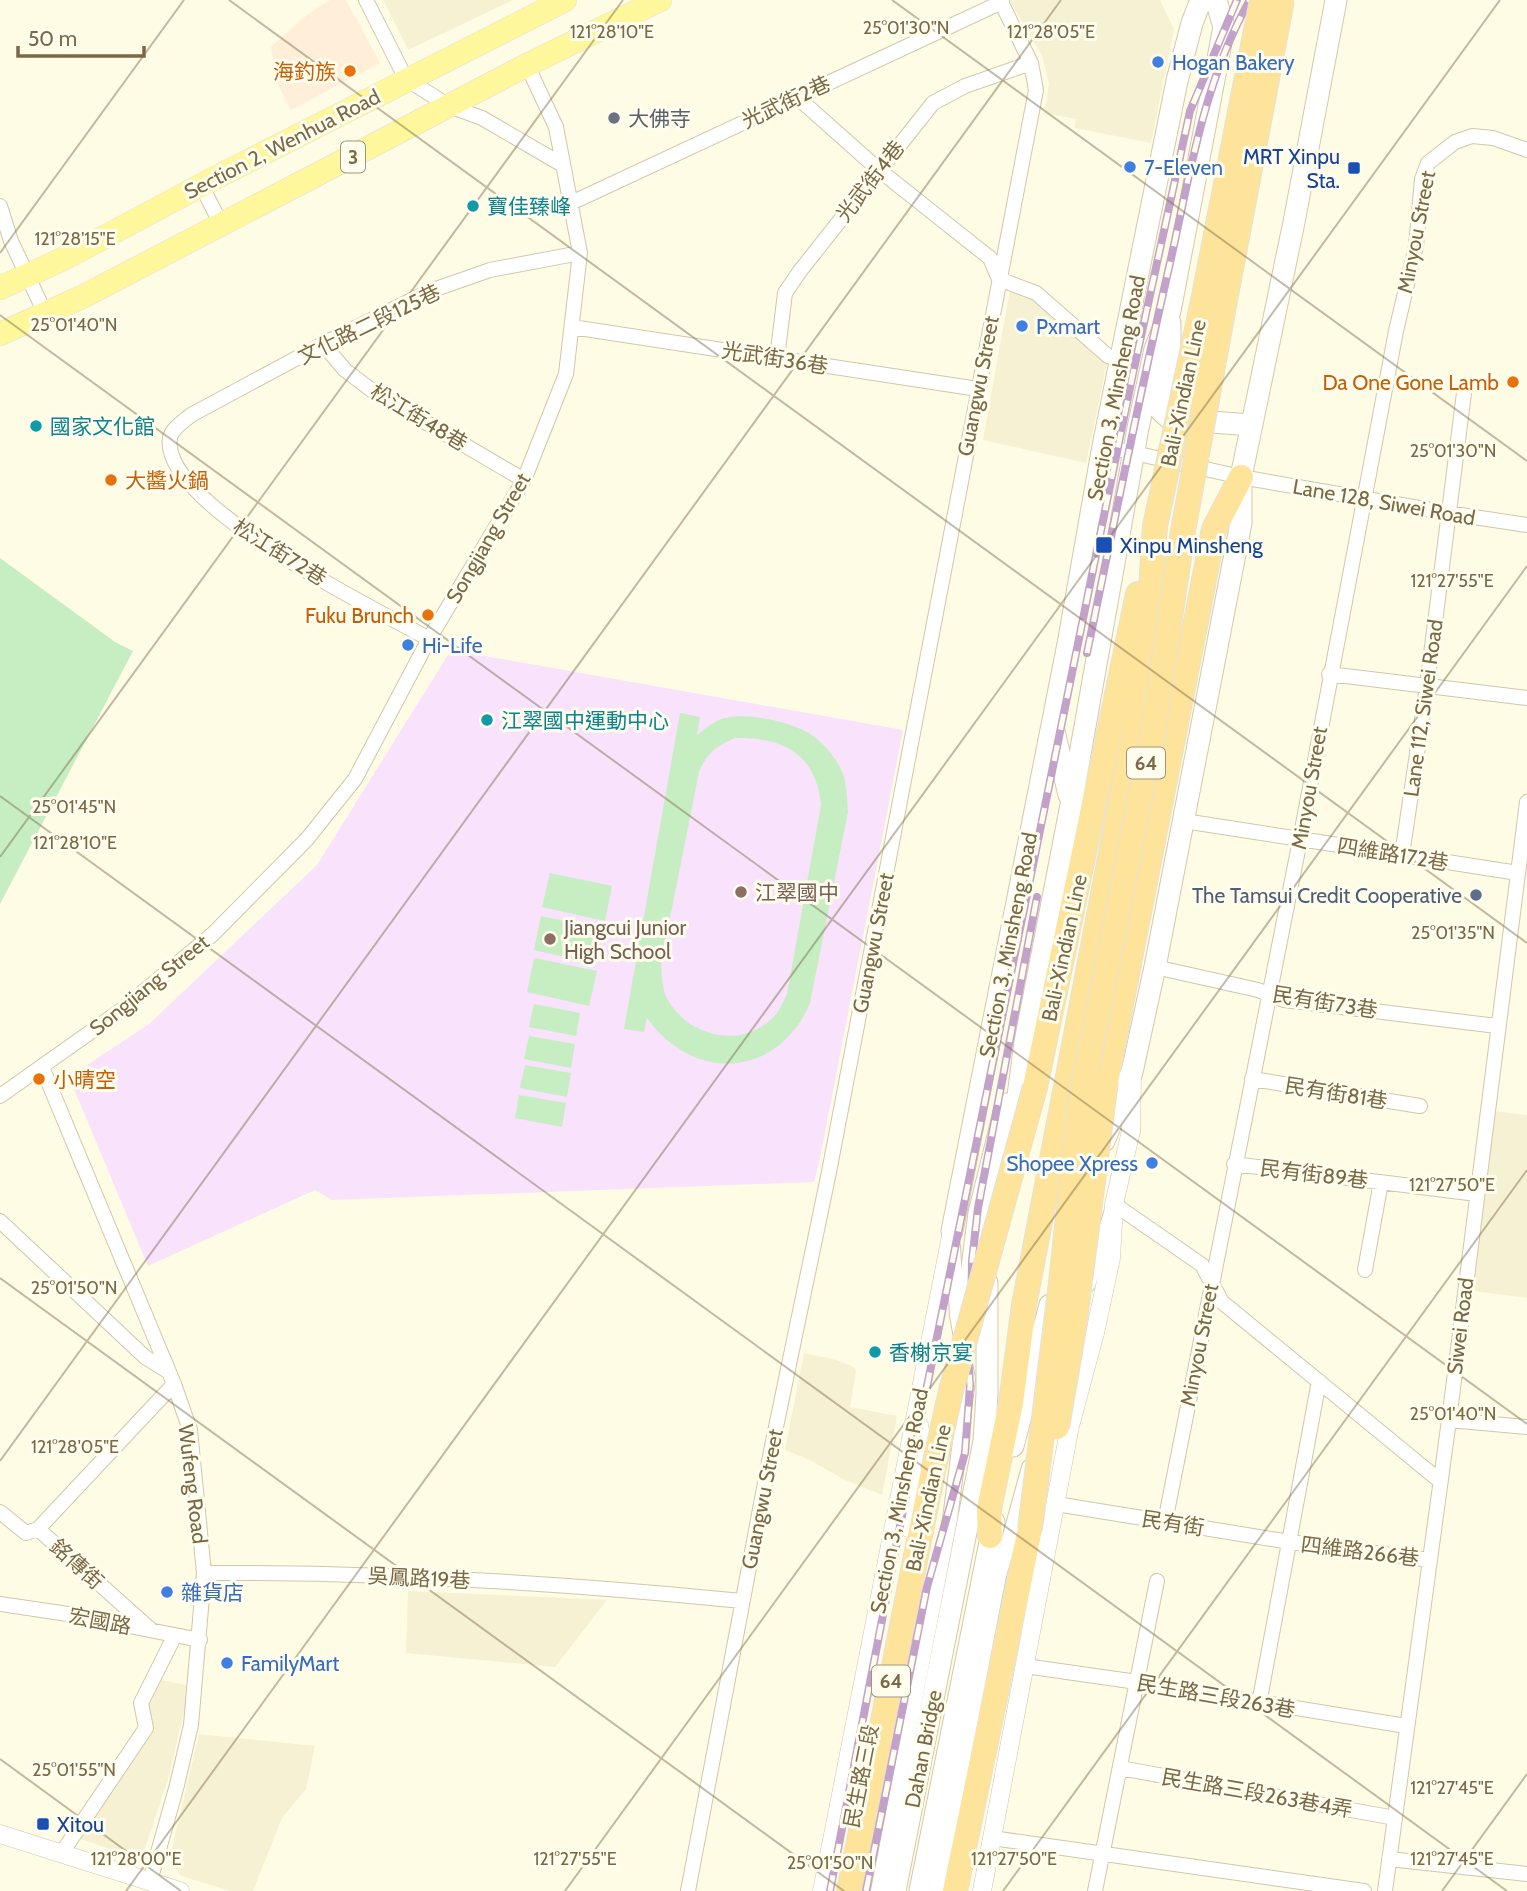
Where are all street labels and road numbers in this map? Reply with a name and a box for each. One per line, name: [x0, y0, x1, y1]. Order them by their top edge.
street label: 光武街2巷: [738, 71, 834, 133]
street label: Section 2, Wenhua Road: [180, 84, 384, 204]
street label: 光武街4巷: [831, 135, 909, 227]
road number: 3: [341, 141, 365, 172]
street label: Minyou Street: [1392, 169, 1440, 295]
street label: Section 3, Minsheng Road: [1082, 273, 1150, 503]
street label: 文化路二段125巷: [294, 279, 444, 369]
street label: Guangwu Street: [952, 314, 1004, 458]
street label: Bali-Xindian Line: [1155, 317, 1211, 469]
street label: 光武街36巷: [720, 337, 830, 379]
street label: 松江街48巷: [366, 378, 472, 456]
street label: Songjiang Street: [441, 468, 536, 608]
street label: Lane 128, Siwei Road: [1291, 474, 1477, 530]
street label: 松江街72巷: [229, 513, 331, 591]
street label: Lane 112, Siwei Road: [1398, 618, 1448, 798]
street label: Minyou Street: [1286, 725, 1332, 851]
road number: 64: [1127, 748, 1165, 778]
street label: Section 3, Minsheng Road: [974, 830, 1042, 1060]
street label: 四維路172巷: [1336, 833, 1450, 875]
street label: Guangwu Street: [847, 871, 899, 1015]
street label: Bali-Xindian Line: [1036, 872, 1092, 1024]
street label: Songjiang Street: [84, 929, 214, 1042]
street label: 民有街73巷: [1271, 981, 1379, 1023]
street label: 民有街81巷: [1283, 1073, 1389, 1113]
street label: 民有街89巷: [1259, 1155, 1369, 1193]
street label: Siwei Road: [1442, 1276, 1478, 1376]
street label: Minyou Street: [1175, 1282, 1223, 1408]
street label: Section 3, Minsheng Road: [865, 1386, 933, 1616]
street label: Bali-Xindian Line: [900, 1422, 956, 1574]
street label: Wufeng Road: [173, 1423, 213, 1545]
street label: Guangwu Street: [736, 1427, 788, 1571]
street label: 民有街: [1140, 1506, 1206, 1540]
street label: 四維路266巷: [1299, 1531, 1421, 1571]
street label: 銘傳街: [45, 1534, 109, 1594]
street label: 吳鳳路19巷: [367, 1563, 471, 1593]
street label: 宏國路: [67, 1603, 133, 1639]
road number: 64: [872, 1666, 910, 1696]
street label: 民生路三段263巷: [1135, 1670, 1297, 1722]
street label: Dahan Bridge: [899, 1688, 947, 1810]
street label: 民生路三段: [839, 1722, 883, 1830]
street label: 民生路三段263巷4弄: [1160, 1764, 1354, 1822]

